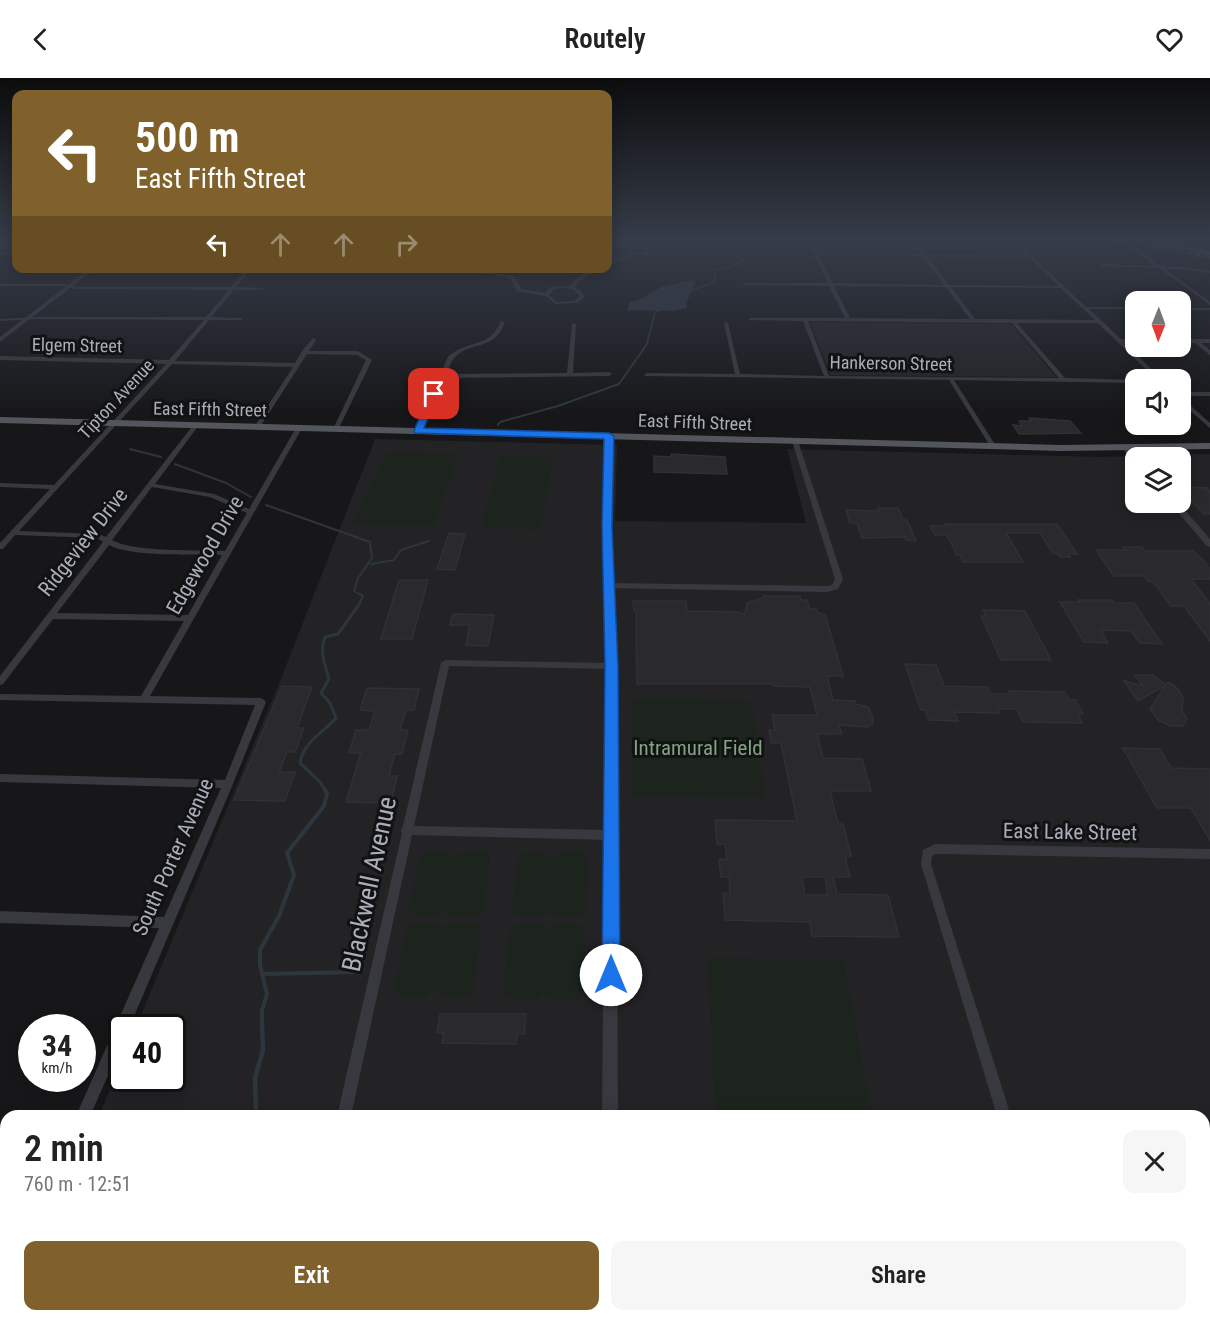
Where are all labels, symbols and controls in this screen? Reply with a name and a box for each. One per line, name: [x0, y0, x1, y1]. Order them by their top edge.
icon: back: [24, 23, 57, 56]
text: Routely: [564, 23, 646, 55]
icon: heart: [1153, 23, 1186, 56]
text: 500 m: [135, 113, 240, 162]
icon: left: [36, 114, 114, 192]
text: East Fifth Street: [135, 163, 306, 195]
icon: left: [201, 228, 234, 261]
icon: ahead: [264, 228, 297, 261]
icon: ahead: [327, 228, 360, 261]
icon: right: [390, 228, 423, 261]
north arrow: [1125, 291, 1191, 357]
map controls: [1125, 291, 1191, 513]
street label: Elgem Street: [32, 334, 122, 356]
street label: Hankerson Street: [830, 351, 952, 375]
street label: Tipton Avenue: [74, 355, 158, 443]
pin: [408, 368, 459, 419]
button: sound: [1125, 369, 1191, 435]
icon: arrive: [417, 377, 450, 410]
street label: East Fifth Street: [153, 398, 267, 420]
street label: East Fifth Street: [638, 410, 752, 434]
button: layers: [1125, 447, 1191, 513]
street label: Ridgeview Drive: [33, 483, 133, 601]
street label: Edgewood Drive: [161, 491, 249, 618]
park label: Intramural Field: [633, 736, 763, 760]
street label: South Porter Avenue: [128, 775, 218, 939]
street label: Blackwell Avenue: [336, 794, 402, 974]
street label: East Lake Street: [1003, 819, 1137, 845]
position arrow: [579, 943, 643, 1007]
speed limit sign: 40: [108, 1014, 186, 1092]
text: 34: [42, 1028, 72, 1063]
text: km/h: [42, 1059, 72, 1077]
text: 2 min: [24, 1128, 104, 1170]
button: close: [1123, 1130, 1186, 1193]
text: 760 m · 12:51: [24, 1172, 131, 1196]
button: Exit: [24, 1241, 599, 1310]
button: Share: [611, 1241, 1186, 1310]

